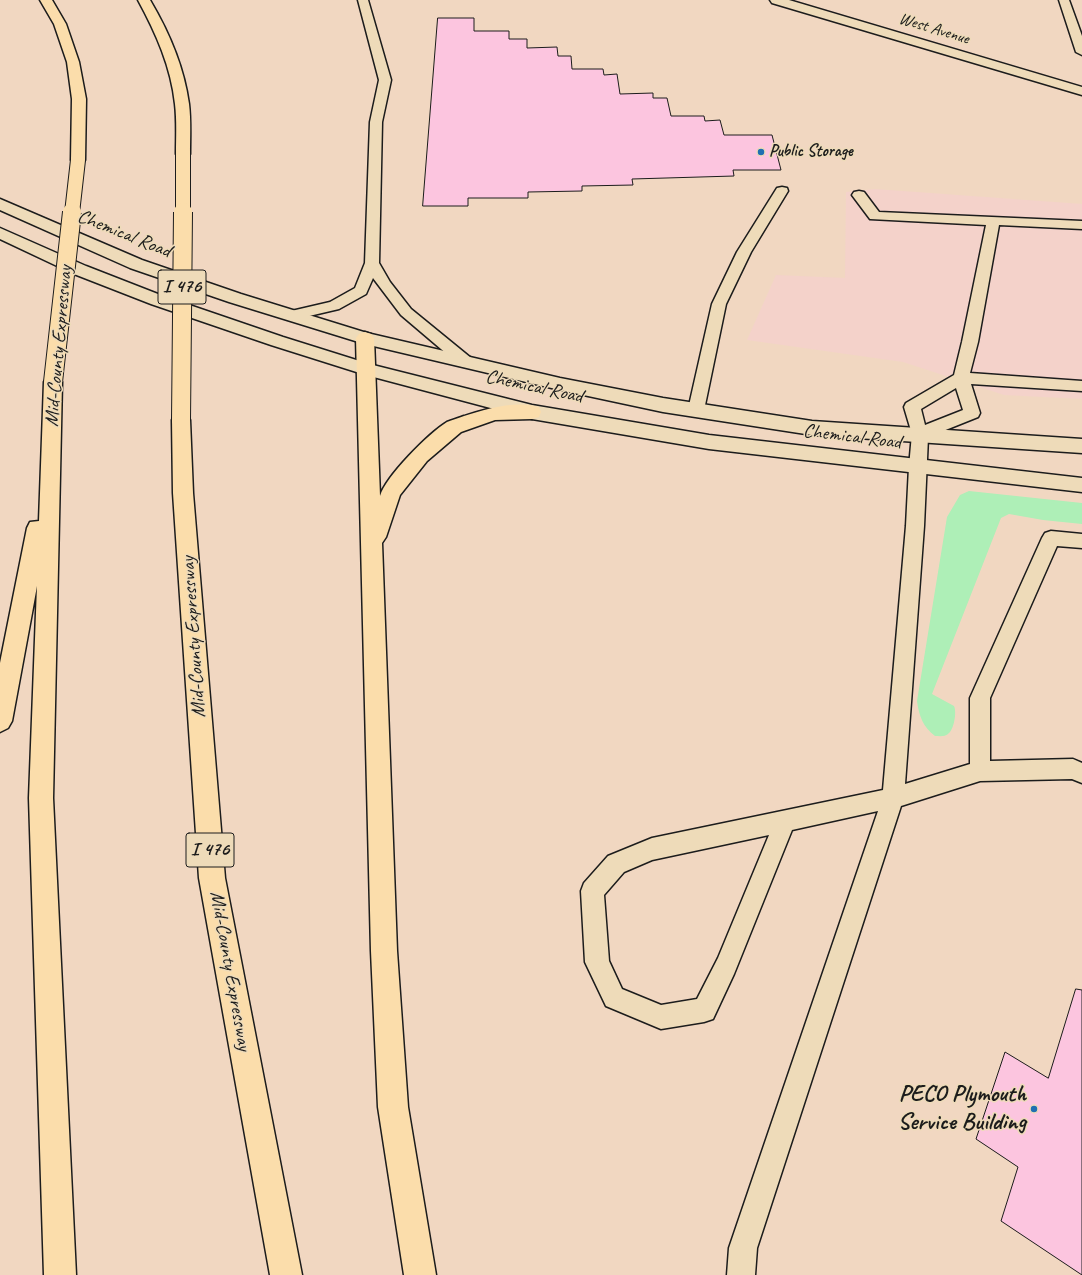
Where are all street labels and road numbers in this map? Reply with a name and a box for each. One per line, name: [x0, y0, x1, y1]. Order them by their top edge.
street label: West Avenue: [896, 9, 972, 49]
street label: Chemical Road: [74, 204, 174, 264]
street label: Mid-County Expressway: [40, 264, 78, 428]
road number: I 476: [158, 270, 206, 304]
street label: Chemical Road: [483, 365, 585, 409]
street label: Chemical Road: [802, 419, 902, 455]
street label: Mid-County Expressway: [176, 556, 212, 718]
road number: I 476: [186, 833, 234, 867]
street label: Mid-County Expressway: [204, 889, 256, 1053]

